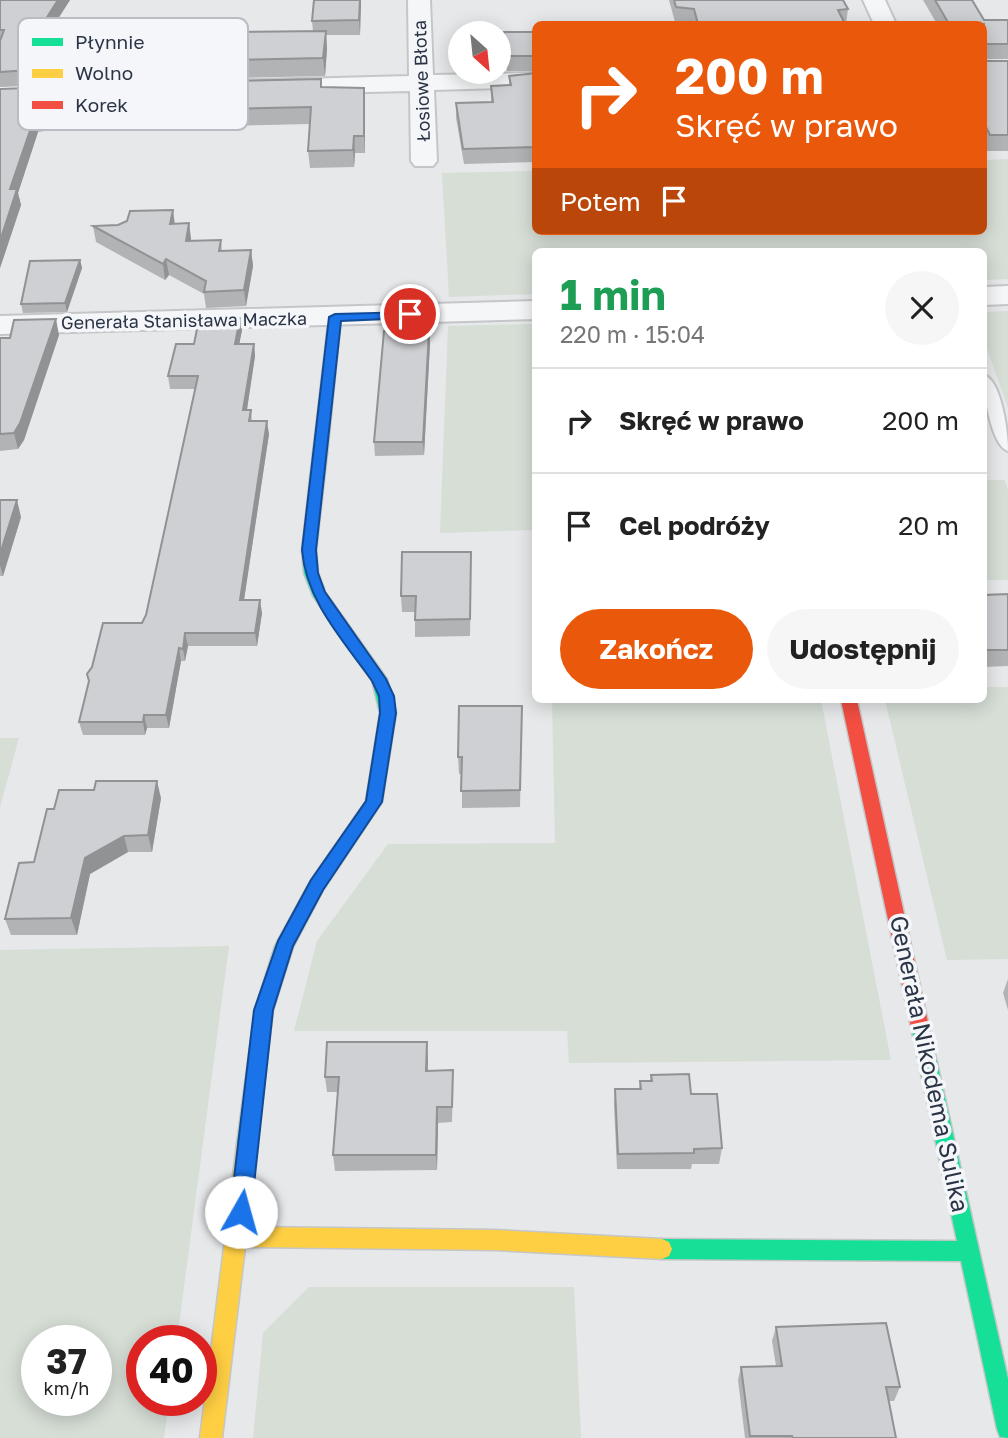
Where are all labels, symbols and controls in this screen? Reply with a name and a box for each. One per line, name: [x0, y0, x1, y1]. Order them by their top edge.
legend: [18, 18, 248, 130]
street label: Łosiowe Błota: [408, 20, 434, 142]
north arrow: [448, 21, 511, 84]
map controls: [448, 21, 511, 84]
text: Płynnie: [75, 30, 144, 53]
text: 200 m: [675, 46, 824, 105]
icon: right: [560, 49, 651, 140]
text: Wolno: [75, 61, 133, 84]
text: Korek: [75, 93, 128, 116]
text: Skręć w prawo: [675, 106, 898, 144]
icon: arrive: [655, 182, 693, 220]
text: Potem: [560, 186, 641, 217]
text: 1 min: [560, 269, 666, 319]
button: close: [885, 271, 959, 345]
pin: [380, 284, 440, 344]
icon: arrive: [391, 295, 429, 333]
street label: Generała Stanisława Maczka: [61, 307, 307, 333]
text: 220 m · 15:04: [560, 320, 705, 348]
icon: right: [560, 402, 598, 440]
text: Skręć w prawo: [619, 405, 804, 436]
text: 200 m: [882, 405, 959, 436]
icon: arrive: [560, 507, 598, 545]
text: Cel podróży: [619, 510, 770, 541]
text: 20 m: [898, 510, 959, 541]
button: Zakończ: [560, 609, 753, 689]
button: Udostępnij: [767, 609, 959, 689]
street label: Generała Nikodema Sulika: [885, 913, 976, 1215]
position arrow: [204, 1175, 278, 1249]
speed limit sign: 40: [126, 1325, 217, 1416]
text: 37: [46, 1340, 87, 1382]
text: km/h: [44, 1377, 89, 1399]

